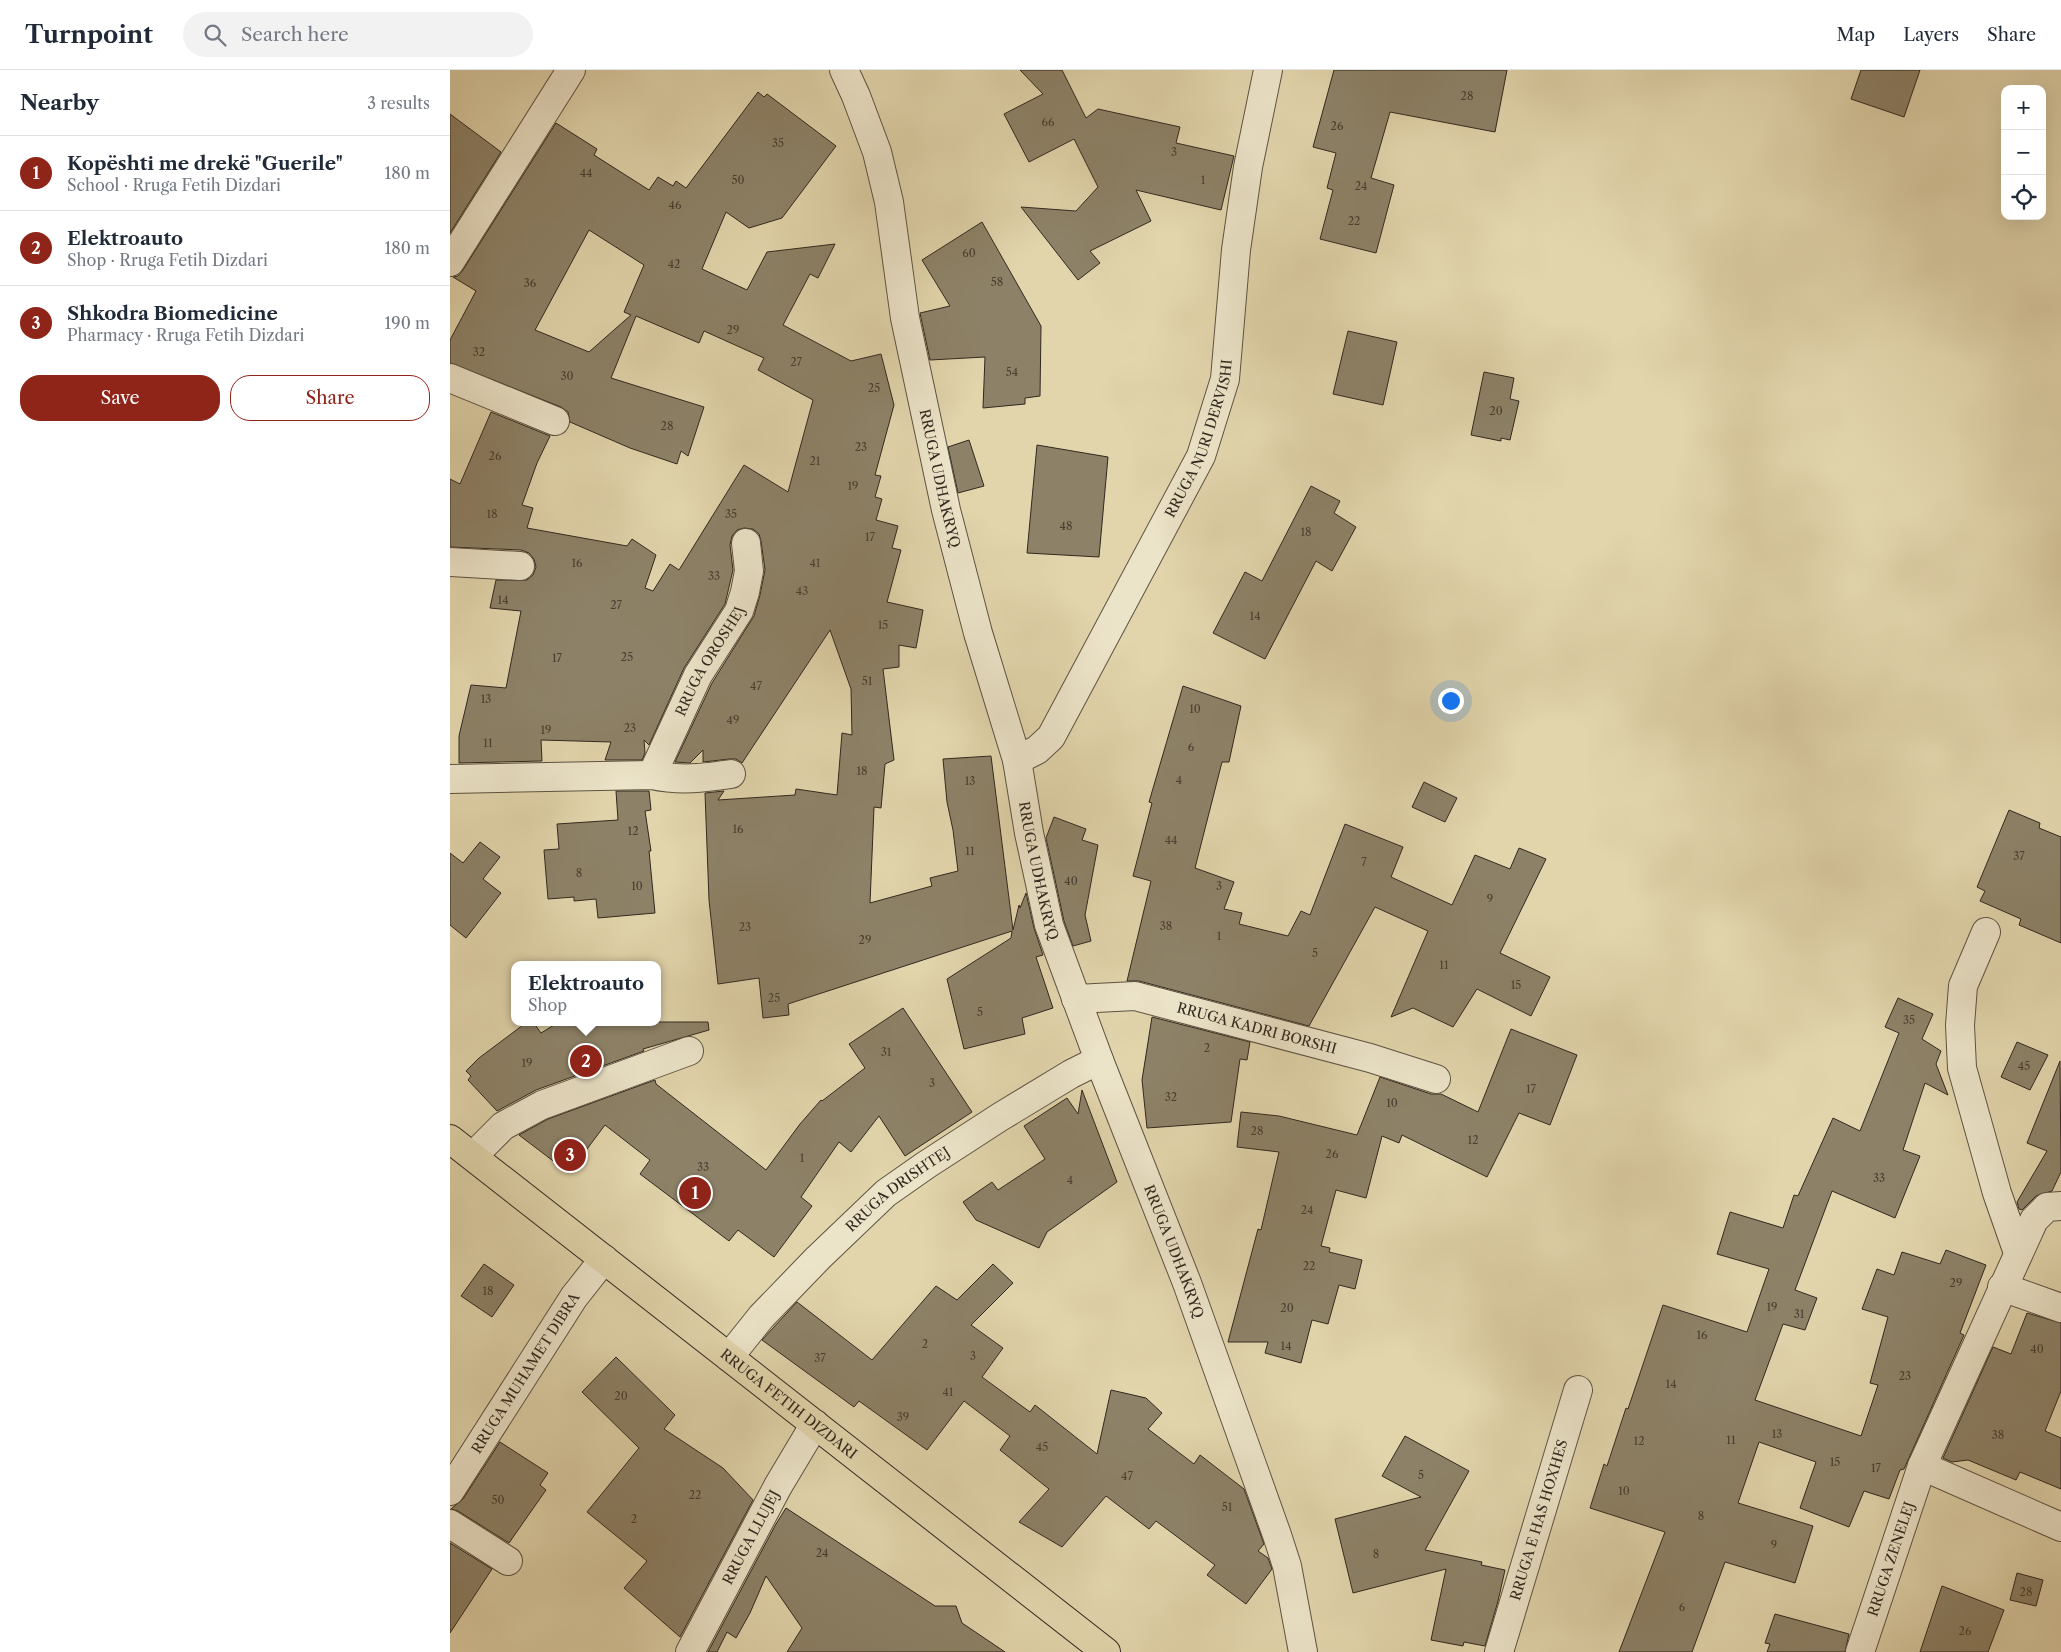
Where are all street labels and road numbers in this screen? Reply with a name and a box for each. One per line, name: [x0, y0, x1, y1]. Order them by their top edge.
street label: RRUGA NURI DERVISHI: [1161, 359, 1236, 521]
street label: RRUGA UDHAKRYQ: [916, 407, 965, 550]
street label: RRUGA OROSHEJ: [671, 605, 749, 719]
street label: RRUGA UDHAKRYQ: [1015, 800, 1063, 943]
street label: RRUGA KADRI BORSHI: [1175, 998, 1339, 1058]
street label: RRUGA DRISHTEJ: [842, 1143, 953, 1236]
street label: RRUGA UDHAKRYQ: [1140, 1182, 1208, 1321]
street label: RRUGA MUHAMET DIBRA: [467, 1289, 584, 1457]
street label: RRUGA FETIH DIZDARI: [717, 1345, 861, 1463]
street label: RRUGA E HAS HOXHES: [1506, 1437, 1572, 1603]
street label: RRUGA LLUJEJ: [718, 1487, 783, 1588]
street label: RRUGA ZENELEJ: [1863, 1499, 1918, 1619]

